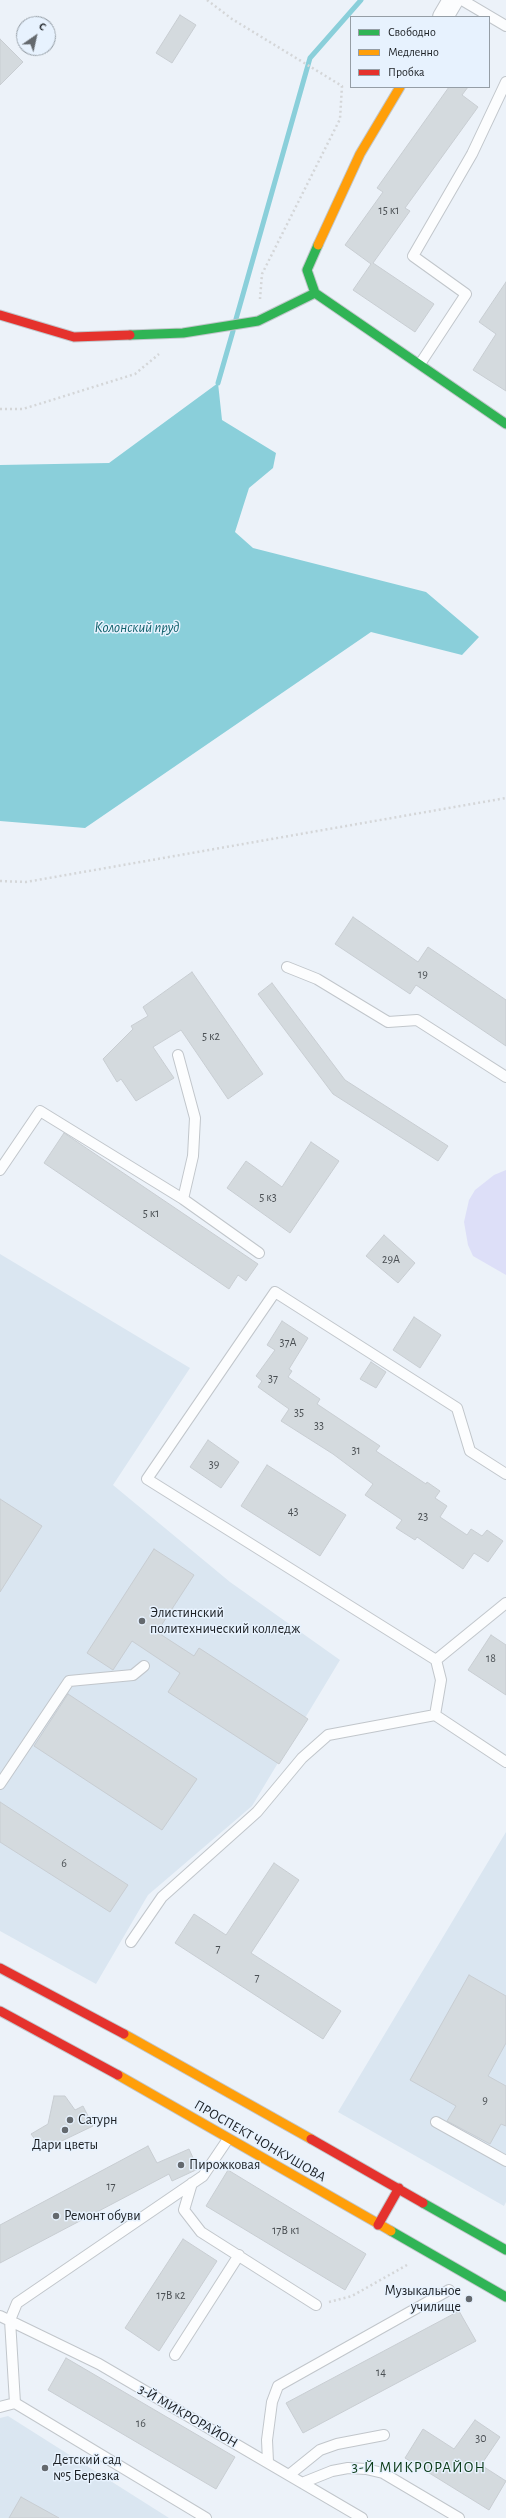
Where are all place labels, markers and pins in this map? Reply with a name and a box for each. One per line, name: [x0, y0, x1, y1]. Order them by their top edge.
place label: Элистинский политехнический колледж: [150, 1605, 300, 1638]
marker: Элистинский политехнический колледж: [137, 1616, 147, 1626]
place label: Сатурн: [78, 2112, 118, 2128]
marker: Сатурн: [65, 2115, 75, 2125]
marker: Дари цветы: [60, 2125, 70, 2135]
place label: Дари цветы: [32, 2137, 98, 2153]
place label: Пирожковая: [189, 2157, 260, 2173]
marker: Пирожковая: [176, 2160, 186, 2170]
place label: Ремонт обуви: [64, 2208, 141, 2224]
marker: Ремонт обуви: [51, 2211, 61, 2221]
place label: Музыкальное училище: [384, 2283, 461, 2316]
marker: Музыкальное училище: [464, 2294, 474, 2304]
place label: Детский сад №5 Березка: [53, 2452, 121, 2484]
marker: Детский сад №5 Березка: [40, 2463, 50, 2473]

